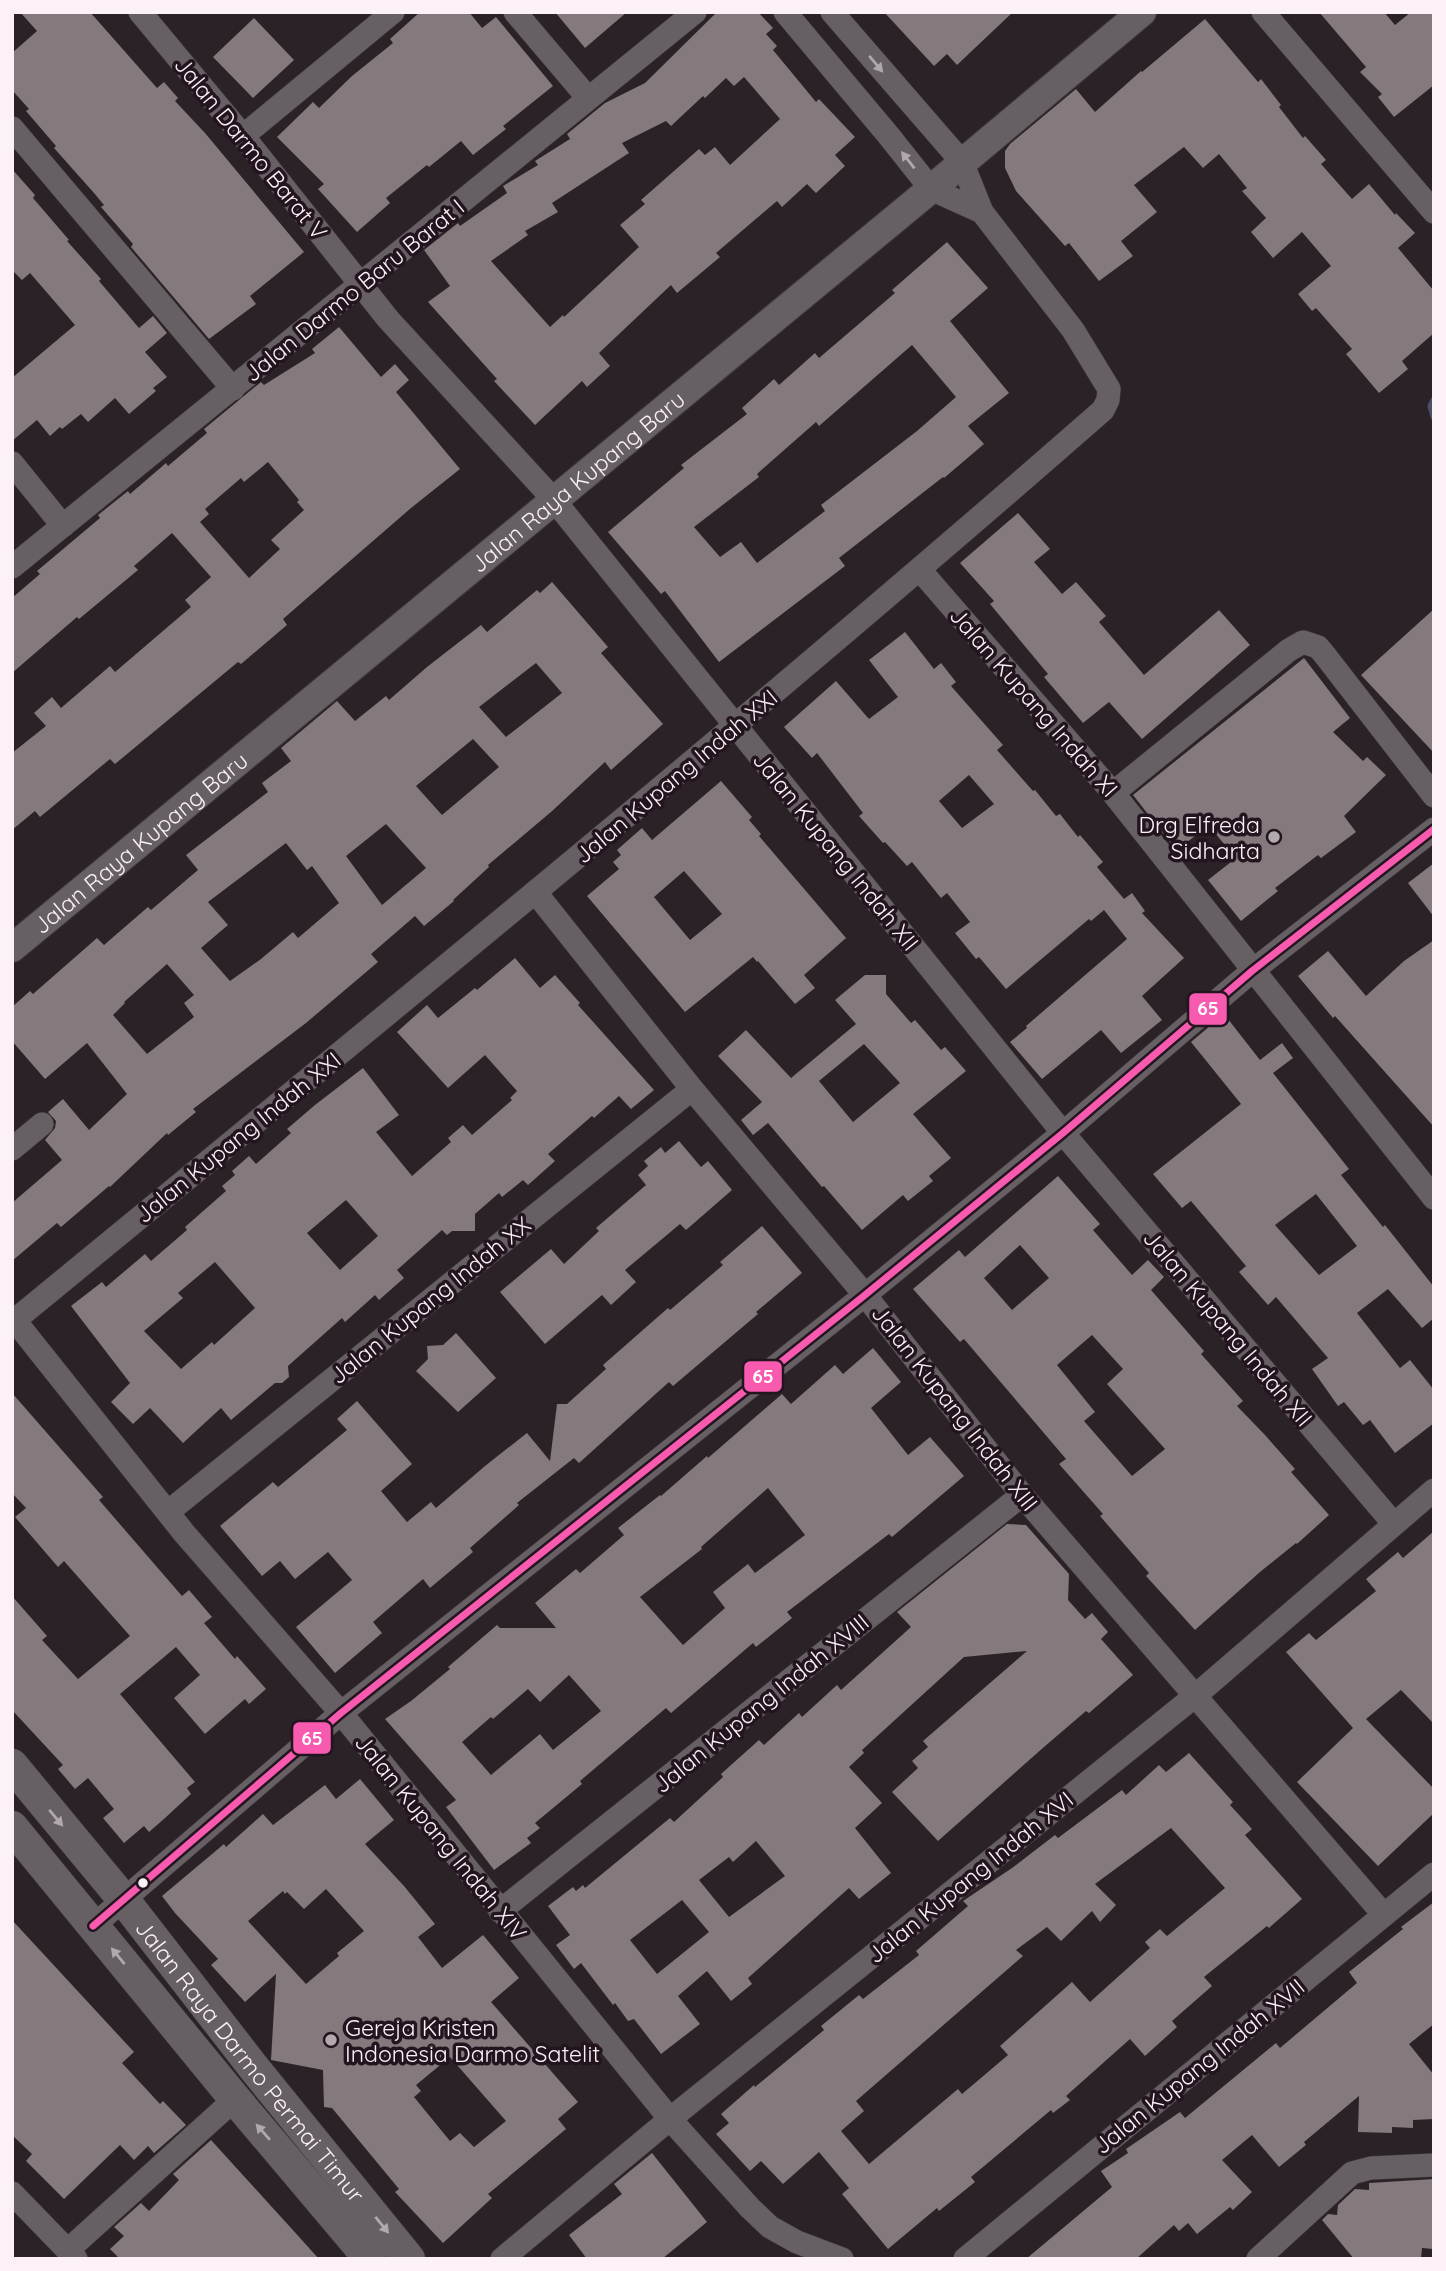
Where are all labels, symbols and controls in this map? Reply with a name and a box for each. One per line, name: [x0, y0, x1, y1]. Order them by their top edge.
street label: Jalan Darmo Barat V: [168, 51, 334, 245]
one-way arrow: [868, 56, 883, 73]
one-way arrow: [902, 151, 916, 169]
street label: Jalan Darmo Baru Barat I: [238, 192, 470, 388]
street label: Jalan Raya Kupang Baru: [464, 384, 690, 578]
street label: Jalan Kupang Indah XI: [944, 601, 1124, 803]
street label: Jalan Kupang Indah XXI: [569, 683, 783, 869]
street label: Jalan Raya Kupang Baru: [27, 745, 253, 939]
street label: Jalan Kupang Indah XII: [747, 746, 925, 956]
place label: Drg Elfreda Sidharta: [1138, 810, 1260, 865]
marker: Drg Elfreda Sidharta: [1266, 829, 1282, 845]
line badge: 65: [1188, 992, 1228, 1026]
text: 65: [1197, 996, 1219, 1020]
street label: Jalan Kupang Indah XXI: [129, 1045, 347, 1229]
street label: Jalan Kupang Indah XX: [324, 1210, 536, 1390]
street label: Jalan Kupang Indah XII: [1137, 1224, 1319, 1432]
street label: Jalan Kupang Indah XIII: [866, 1299, 1044, 1517]
line badge: 65: [743, 1360, 783, 1393]
text: 65: [752, 1364, 774, 1388]
street label: Jalan Kupang Indah XVIII: [647, 1607, 875, 1799]
line badge: 65: [292, 1721, 332, 1755]
text: 65: [301, 1726, 323, 1750]
street label: Jalan Kupang Indah XIV: [349, 1728, 533, 1946]
street label: Jalan Kupang Indah XVI: [861, 1785, 1079, 1969]
one-way arrow: [48, 1809, 63, 1826]
unlabelled marker: [136, 1876, 150, 1890]
street label: Jalan Raya Darmo Permai Timur: [130, 1914, 371, 2208]
one-way arrow: [111, 1948, 126, 1965]
street label: Jalan Kupang Indah XVII: [1088, 1972, 1310, 2160]
place label: Gereja Kristen Indonesia Darmo Satelit: [345, 2013, 600, 2068]
marker: Gereja Kristen Indonesia Darmo Satelit: [323, 2032, 339, 2048]
one-way arrow: [256, 2123, 271, 2140]
one-way arrow: [374, 2216, 388, 2234]

